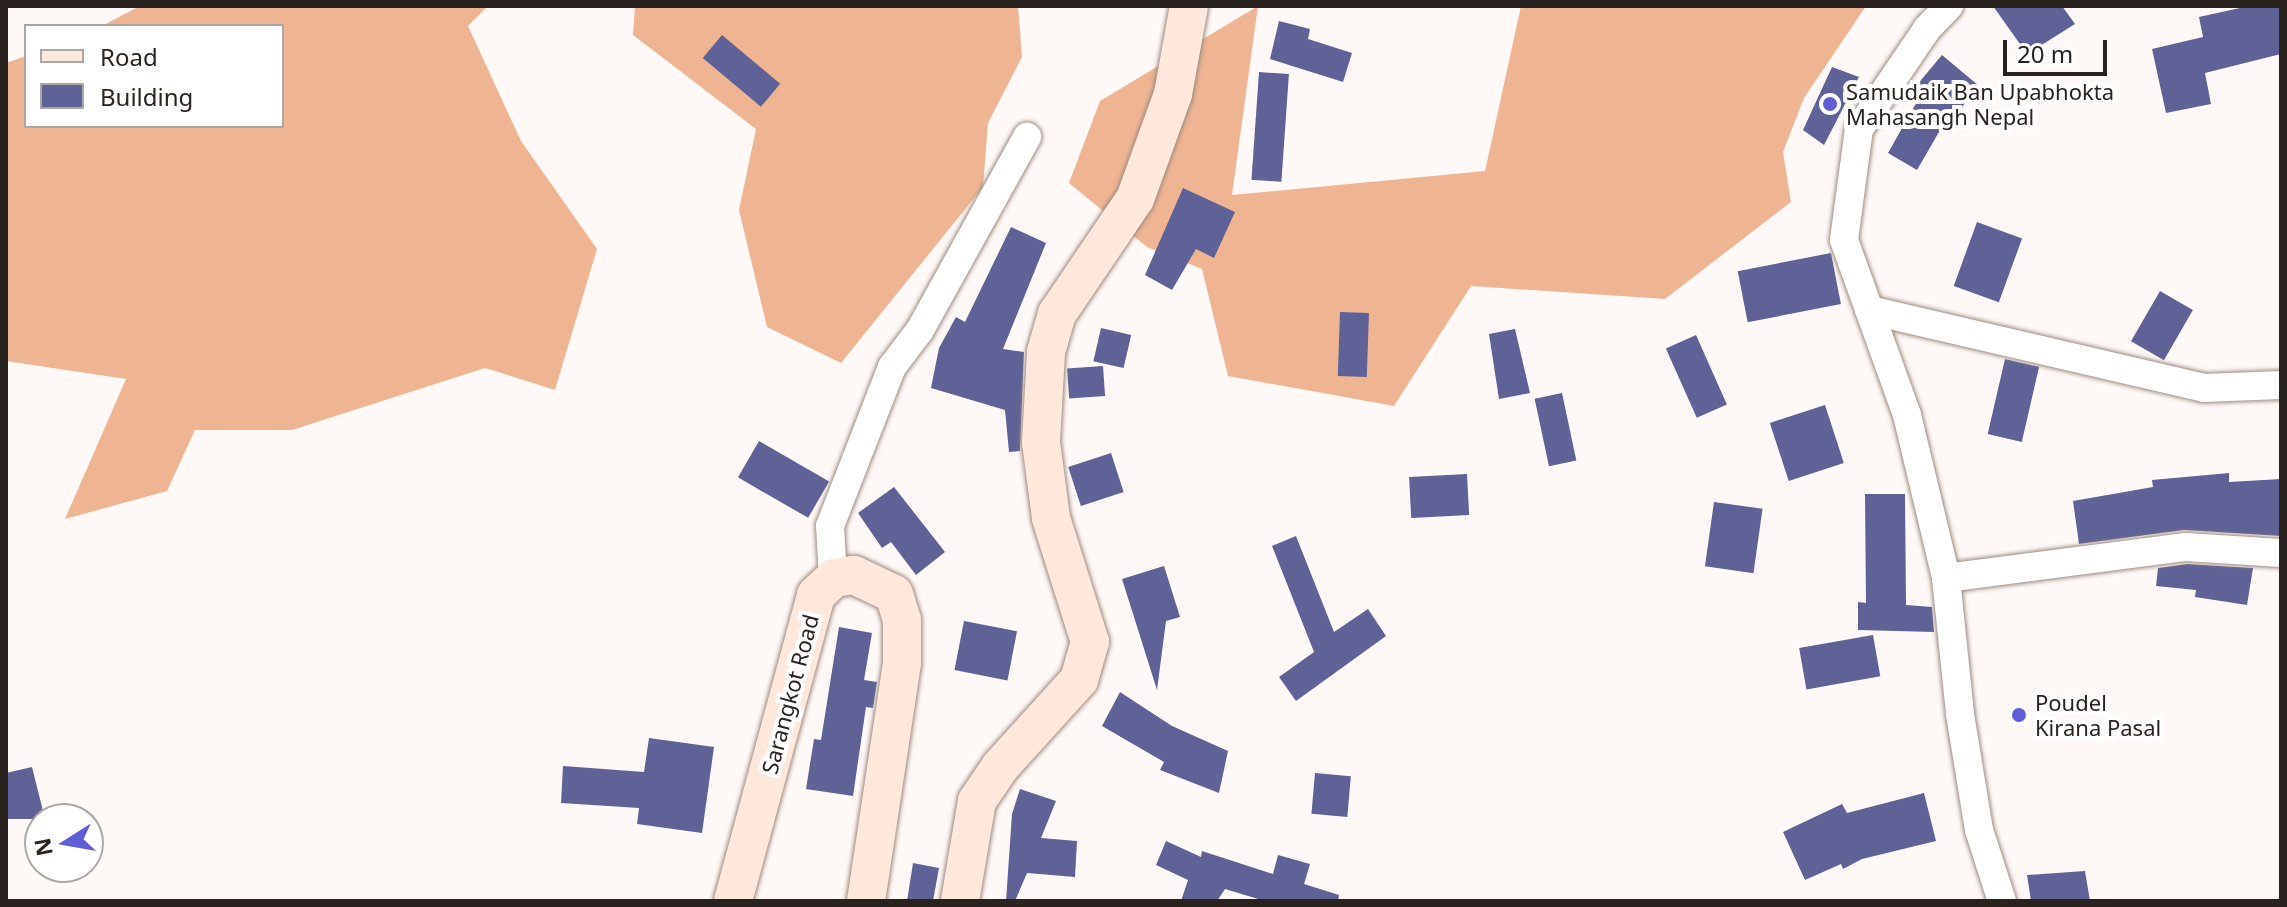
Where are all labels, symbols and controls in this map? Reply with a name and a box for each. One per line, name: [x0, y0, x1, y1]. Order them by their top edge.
legend: [24, 24, 284, 128]
scale bar: [2007, 24, 2111, 74]
text: 20 m: [2017, 37, 2073, 70]
text: Road: [100, 40, 158, 73]
place label: Samudaik Ban Upabhokta Mahasangh Nepal: [1846, 78, 2114, 130]
text: Building: [100, 80, 193, 113]
marker: Samudaik Ban Upabhokta Mahasangh Nepal: [1821, 95, 1839, 113]
street label: Sarangkot Road: [756, 611, 824, 777]
place label: Poudel Kirana Pasal: [2035, 689, 2161, 740]
marker: Poudel Kirana Pasal: [2010, 706, 2028, 724]
north arrow: [24, 803, 104, 883]
text: N: [26, 836, 59, 859]

